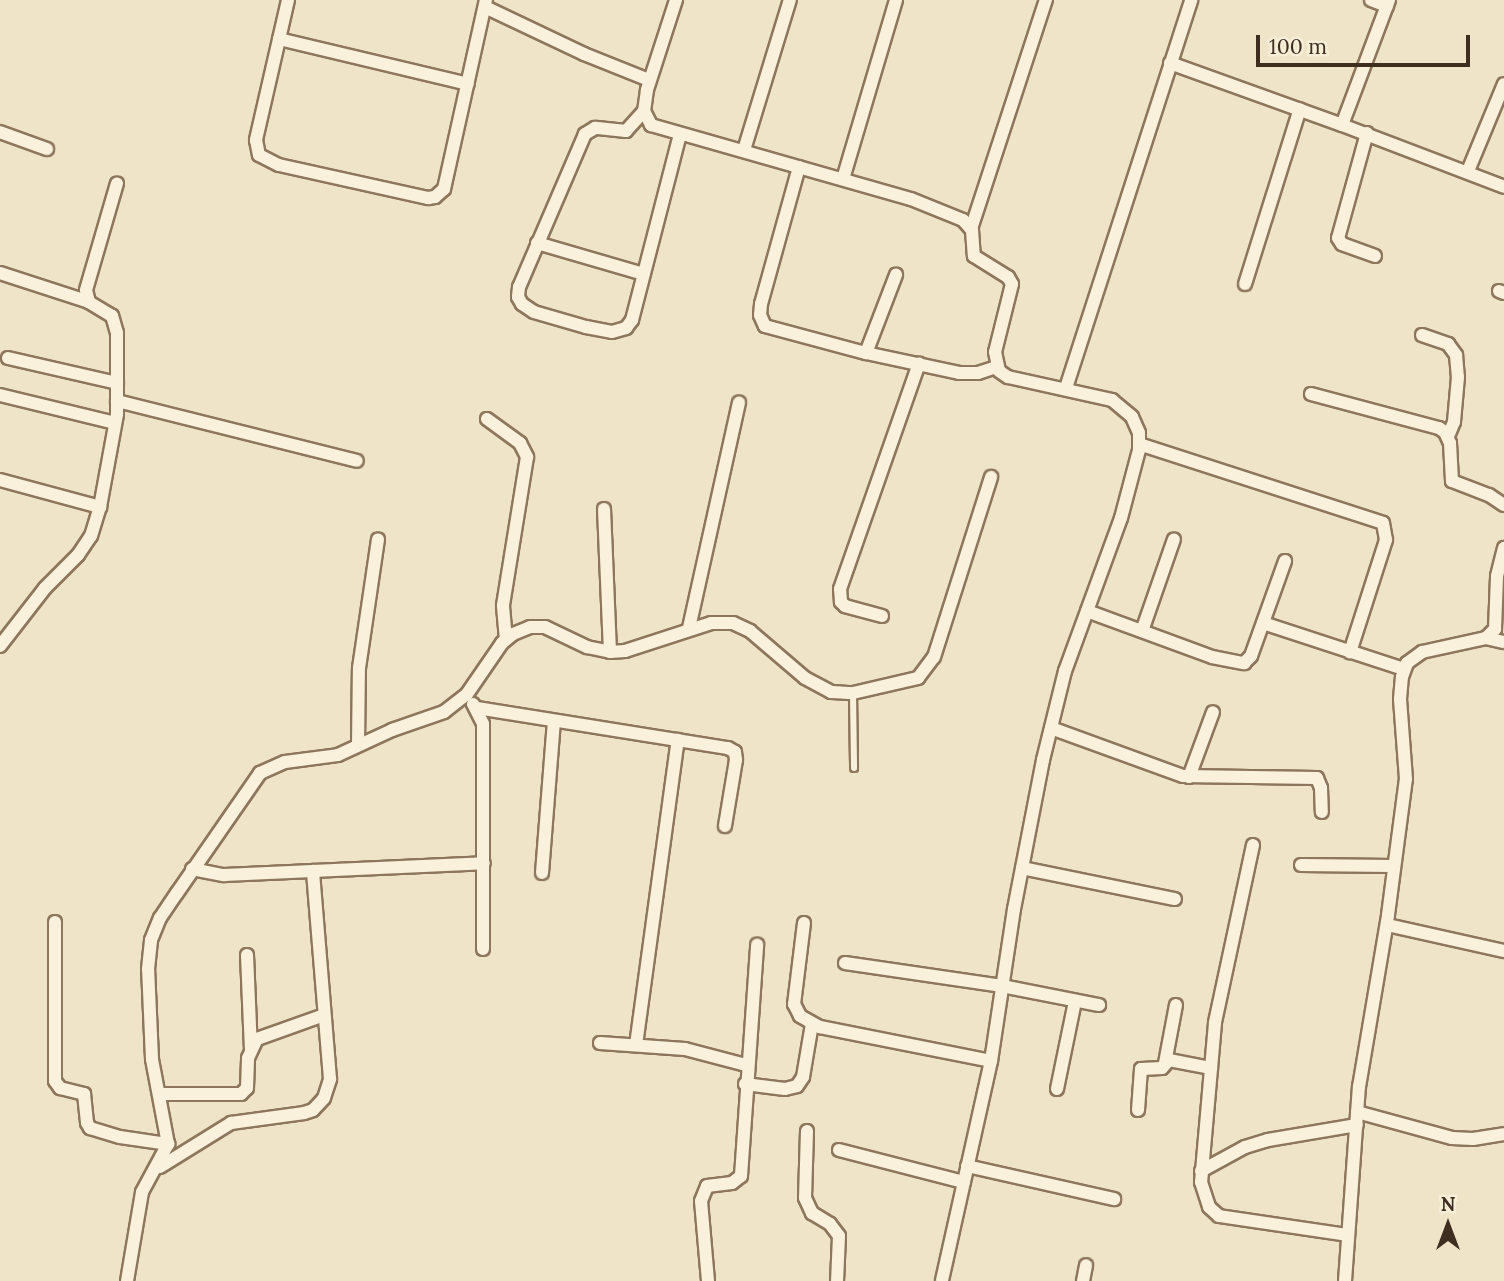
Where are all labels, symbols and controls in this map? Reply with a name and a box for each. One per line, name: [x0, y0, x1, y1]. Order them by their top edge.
scale bar: [1259, 21, 1472, 65]
text: 100 m: [1269, 33, 1327, 60]
north arrow: [1413, 1190, 1483, 1260]
text: N: [1441, 1192, 1455, 1216]

